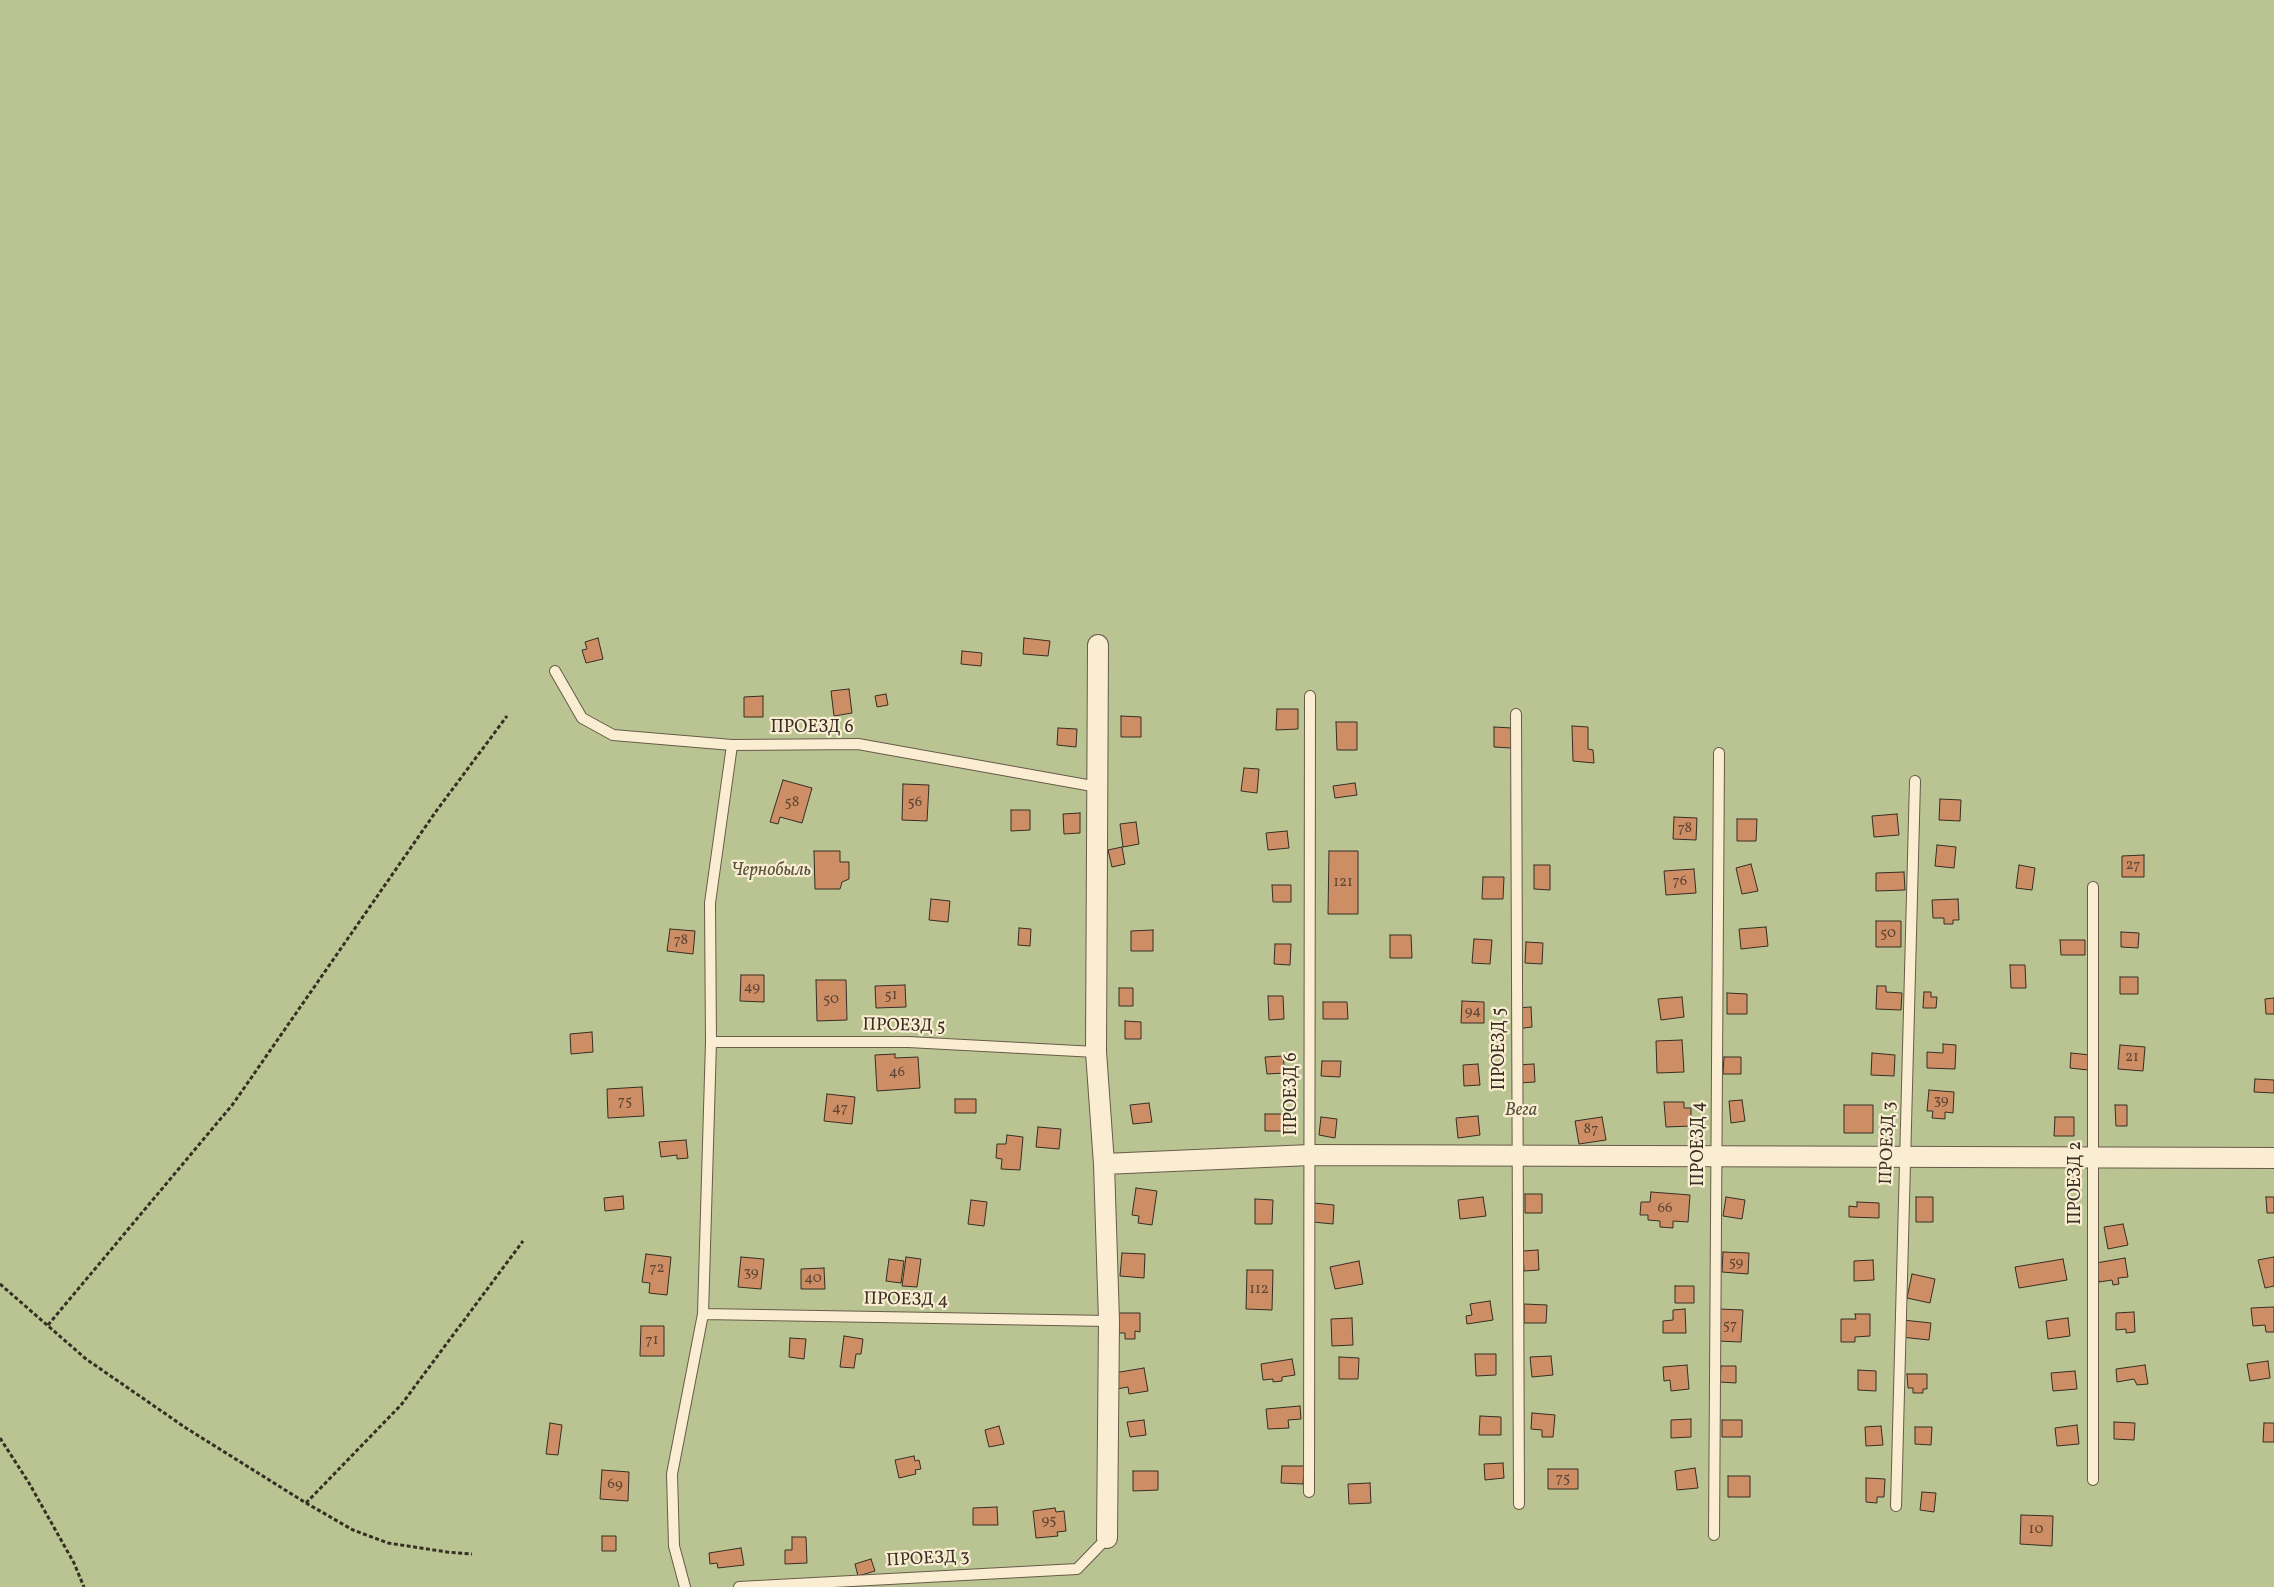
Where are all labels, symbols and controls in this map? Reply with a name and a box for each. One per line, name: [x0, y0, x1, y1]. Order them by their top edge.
street label: ПРОЕЗД 6: [770, 718, 854, 740]
house number: 58: [785, 794, 799, 812]
house number: 56: [908, 794, 922, 812]
house number: 78: [1678, 820, 1692, 838]
house number: 27: [2126, 857, 2140, 875]
park label: Чернобыль: [731, 861, 811, 883]
house number: 76: [1673, 873, 1687, 891]
house number: 121: [1333, 874, 1353, 892]
house number: 50: [1880, 925, 1896, 943]
house number: 78: [674, 932, 688, 950]
house number: 49: [744, 979, 760, 997]
house number: 51: [884, 987, 898, 1005]
house number: 50: [823, 991, 839, 1009]
house number: 94: [1465, 1003, 1481, 1021]
street label: ПРОЕЗД 5: [1490, 1008, 1512, 1090]
street label: ПРОЕЗД 5: [862, 1015, 946, 1039]
house number: 21: [2125, 1049, 2139, 1067]
street label: ПРОЕЗД 6: [1282, 1052, 1304, 1136]
house number: 46: [889, 1064, 905, 1082]
house number: 39: [1933, 1092, 1949, 1110]
house number: 75: [618, 1093, 632, 1111]
house number: 47: [832, 1100, 848, 1118]
park label: Вега: [1505, 1101, 1537, 1123]
street label: ПРОЕЗД 3: [1877, 1101, 1901, 1185]
street label: ПРОЕЗД 4: [1689, 1102, 1711, 1186]
house number: 87: [1584, 1121, 1598, 1139]
street label: ПРОЕЗД 2: [2066, 1141, 2088, 1225]
house number: 66: [1657, 1200, 1673, 1218]
house number: 59: [1729, 1254, 1743, 1272]
house number: 72: [649, 1260, 665, 1278]
house number: 39: [743, 1264, 759, 1282]
house number: 40: [804, 1270, 822, 1288]
house number: 112: [1249, 1281, 1269, 1299]
street label: ПРОЕЗД 4: [863, 1289, 949, 1313]
house number: 57: [1723, 1317, 1737, 1335]
house number: 71: [645, 1332, 659, 1350]
house number: 75: [1556, 1470, 1570, 1488]
house number: 69: [607, 1476, 623, 1494]
house number: 95: [1042, 1512, 1056, 1530]
house number: 10: [2029, 1521, 2043, 1539]
street label: ПРОЕЗД 3: [886, 1547, 970, 1573]

